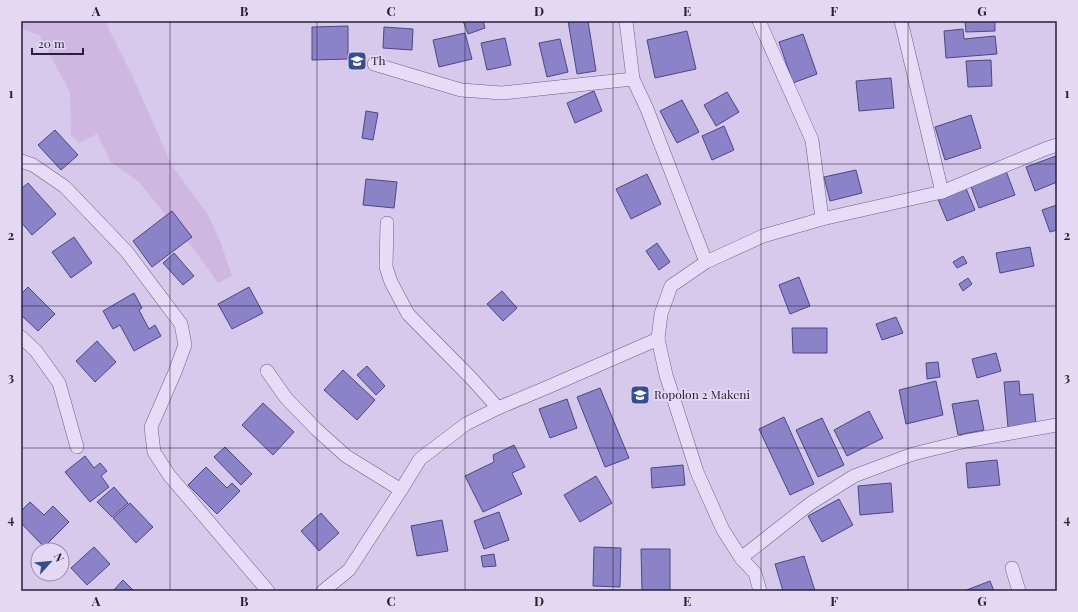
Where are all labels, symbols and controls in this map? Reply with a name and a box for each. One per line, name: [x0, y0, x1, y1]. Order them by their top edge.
text: A: [91, 2, 101, 19]
text: B: [240, 2, 249, 19]
text: C: [386, 2, 396, 19]
text: D: [534, 2, 544, 19]
text: E: [683, 2, 691, 19]
text: F: [830, 2, 838, 19]
text: G: [977, 2, 987, 19]
scale bar: [32, 30, 83, 56]
text: 20 m: [38, 35, 65, 51]
school or university icon: Th: [346, 50, 368, 72]
place label: Th: [371, 52, 385, 68]
text: 1: [9, 84, 14, 101]
text: 1: [1065, 84, 1070, 101]
text: 2: [8, 226, 15, 243]
text: 2: [1064, 226, 1071, 243]
text: 3: [8, 368, 14, 385]
text: 3: [1064, 368, 1070, 385]
school or university icon: Ropolon 2 Makeni: [629, 384, 651, 406]
place label: Ropolon 2 Makeni: [654, 386, 750, 402]
text: 4: [8, 510, 15, 527]
text: 4: [1064, 510, 1071, 527]
north arrow: [30, 542, 70, 582]
text: N: [51, 550, 68, 564]
text: A: [91, 592, 101, 609]
text: B: [240, 592, 249, 609]
text: C: [386, 592, 396, 609]
text: D: [534, 592, 544, 609]
text: E: [683, 592, 691, 609]
text: F: [830, 592, 838, 609]
text: G: [977, 592, 987, 609]

